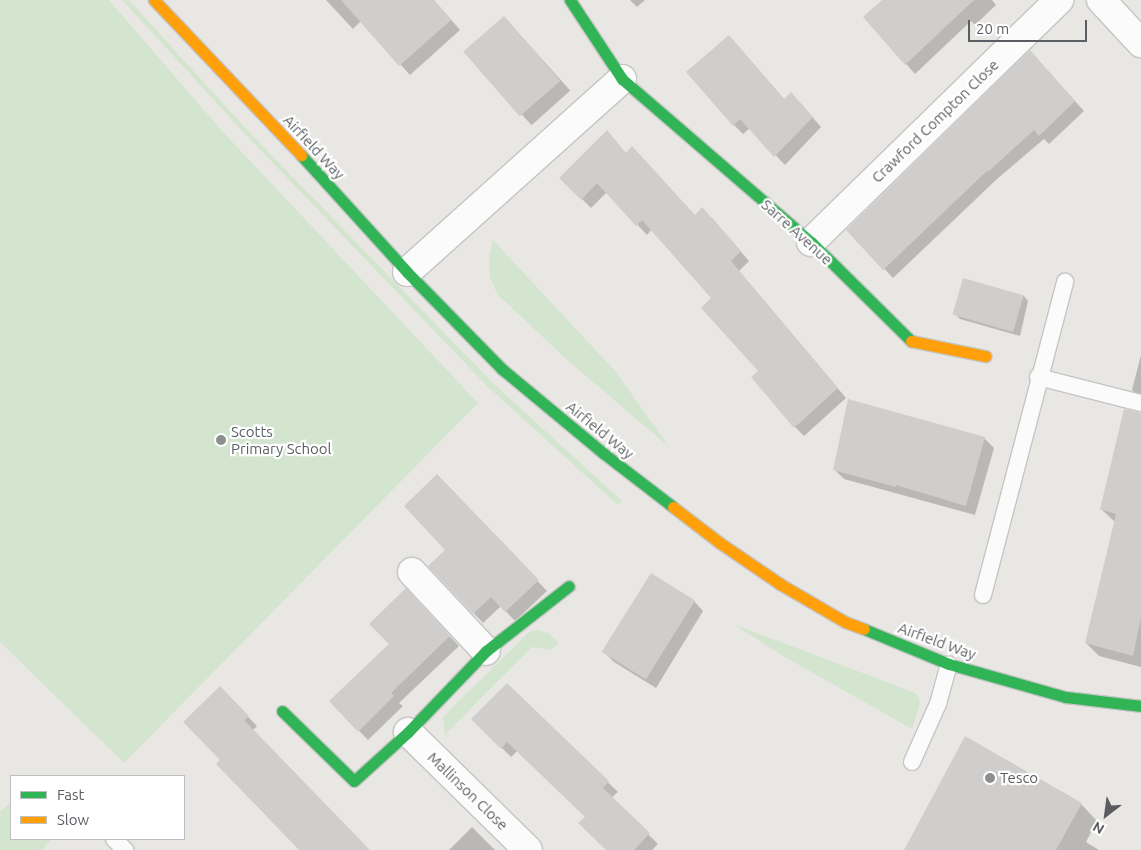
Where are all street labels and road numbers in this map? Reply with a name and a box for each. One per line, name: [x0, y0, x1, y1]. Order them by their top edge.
street label: Crawford Compton Close: [868, 56, 1002, 186]
street label: Airfield Way: [280, 111, 348, 183]
street label: Sarre Avenue: [758, 195, 836, 269]
street label: Airfield Way: [563, 397, 637, 463]
street label: Airfield Way: [896, 619, 978, 663]
street label: Mallinson Close: [424, 748, 512, 834]

